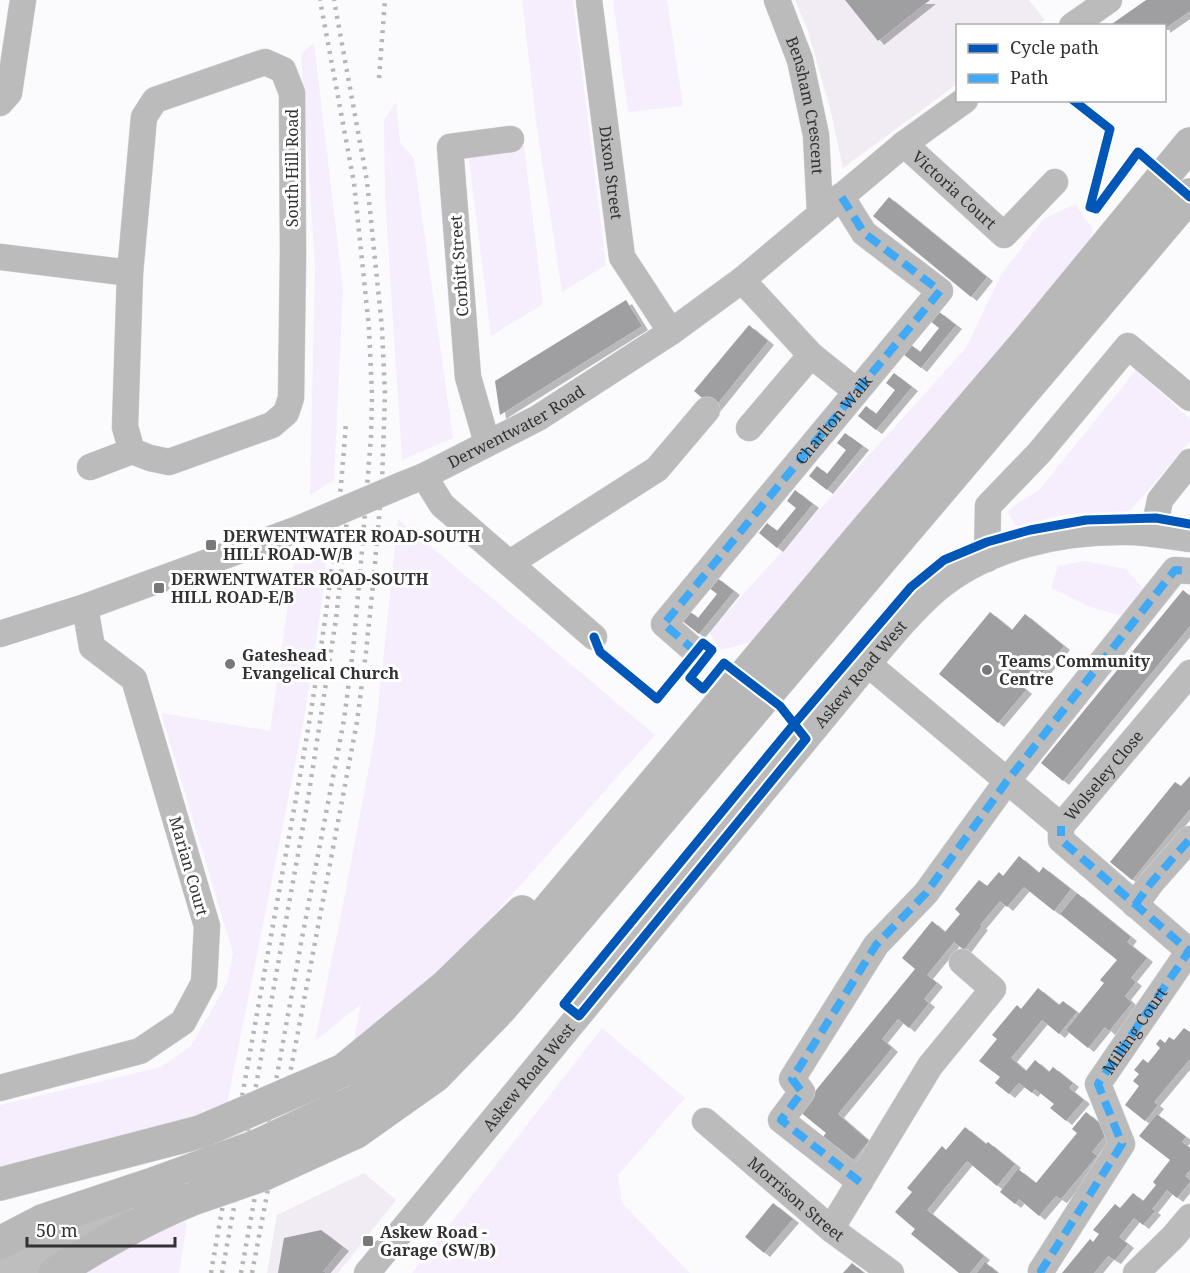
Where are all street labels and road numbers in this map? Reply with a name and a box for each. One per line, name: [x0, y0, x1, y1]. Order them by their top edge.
street label: Bensham Crescent: [781, 33, 829, 175]
street label: South Hill Road: [281, 109, 303, 227]
street label: Dixon Street: [594, 124, 628, 221]
street label: Victoria Court: [907, 146, 1002, 234]
street label: Corbitt Street: [444, 214, 474, 317]
street label: Charlton Walk: [790, 370, 877, 469]
street label: Derwentwater Road: [444, 380, 589, 473]
street label: Askew Road West: [809, 615, 912, 732]
street label: Wolseley Close: [1059, 725, 1148, 826]
street label: Marian Court: [164, 814, 214, 919]
street label: Milling Court: [1097, 983, 1172, 1079]
street label: Askew Road West: [477, 1018, 580, 1136]
street label: Morrison Street: [743, 1152, 849, 1246]

